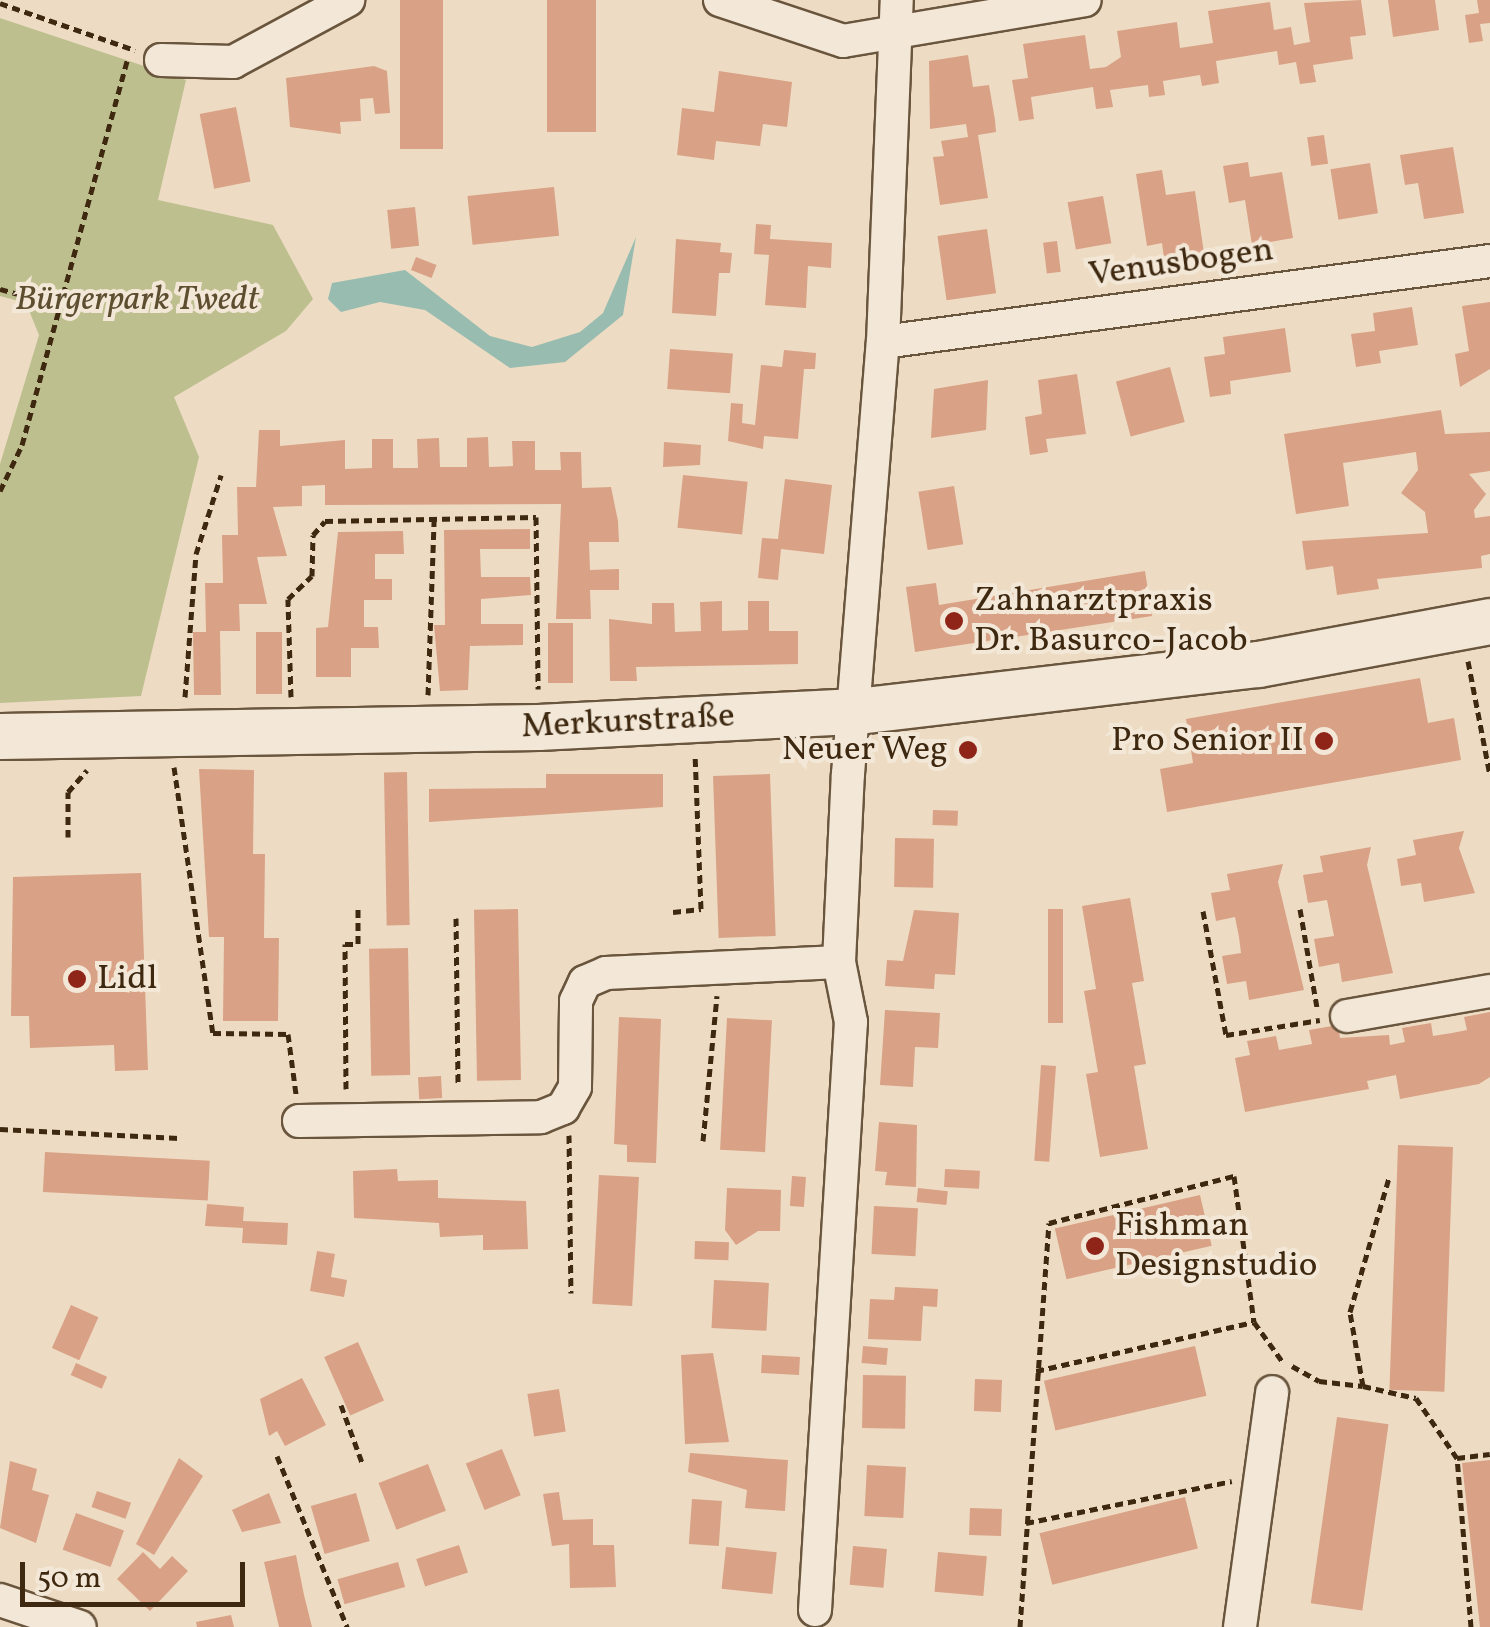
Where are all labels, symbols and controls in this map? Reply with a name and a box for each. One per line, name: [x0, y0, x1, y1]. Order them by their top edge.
street label: Venusbogen: [1086, 229, 1276, 297]
park label: Bürgerpark Twedt: [15, 279, 259, 321]
place label: Zahnarztpraxis Dr. Basurco-Jacob: [974, 580, 1248, 662]
marker: Zahnarztpraxis Dr. Basurco-Jacob: [943, 610, 965, 632]
street label: Merkurstraße: [520, 695, 736, 749]
place label: Pro Senior II: [1111, 720, 1304, 762]
place label: Neuer Weg: [781, 729, 948, 771]
marker: Pro Senior II: [1313, 730, 1335, 752]
marker: Neuer Weg: [957, 739, 979, 761]
place label: Lidl: [97, 958, 157, 1000]
marker: Lidl: [66, 968, 88, 990]
place label: Fishman Designstudio: [1115, 1205, 1317, 1287]
marker: Fishman Designstudio: [1084, 1235, 1106, 1257]
scale bar: [25, 1542, 250, 1604]
text: 50 m: [37, 1558, 101, 1600]

